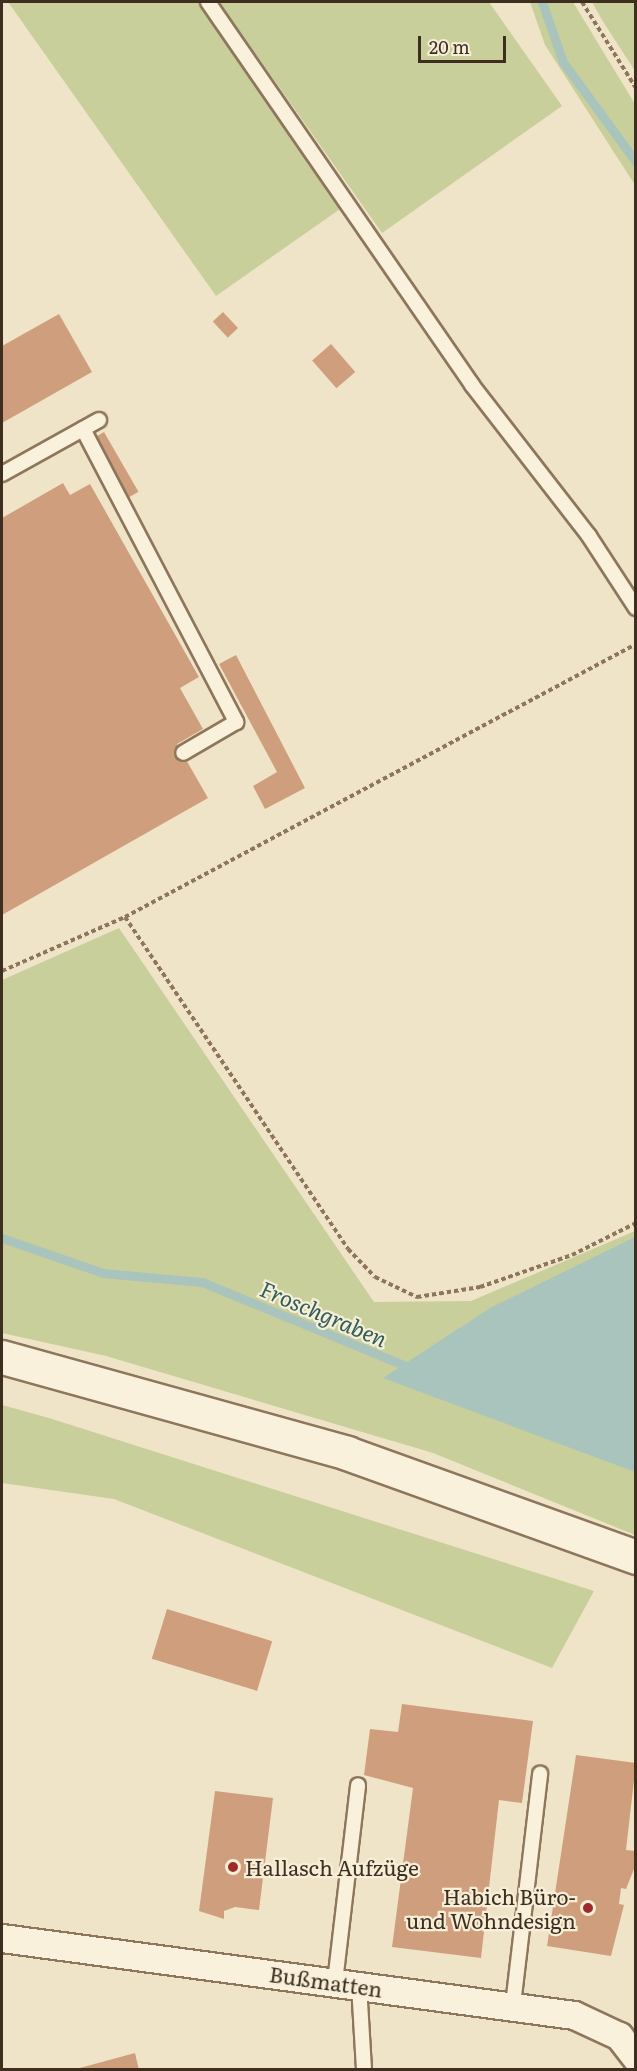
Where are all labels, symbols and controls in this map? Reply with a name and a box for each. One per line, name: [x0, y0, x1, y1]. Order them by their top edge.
scale bar: [421, 24, 510, 62]
text: 20 m: [429, 33, 470, 60]
water label: Froschgraben: [257, 1274, 391, 1352]
place label: Hallasch Aufzüge: [245, 1854, 419, 1880]
marker: Hallasch Aufzüge: [226, 1860, 240, 1874]
place label: Habich Büro- und Wohndesign: [406, 1883, 576, 1933]
marker: Habich Büro- und Wohndesign: [581, 1901, 595, 1915]
street label: Bußmatten: [268, 1961, 384, 2001]

